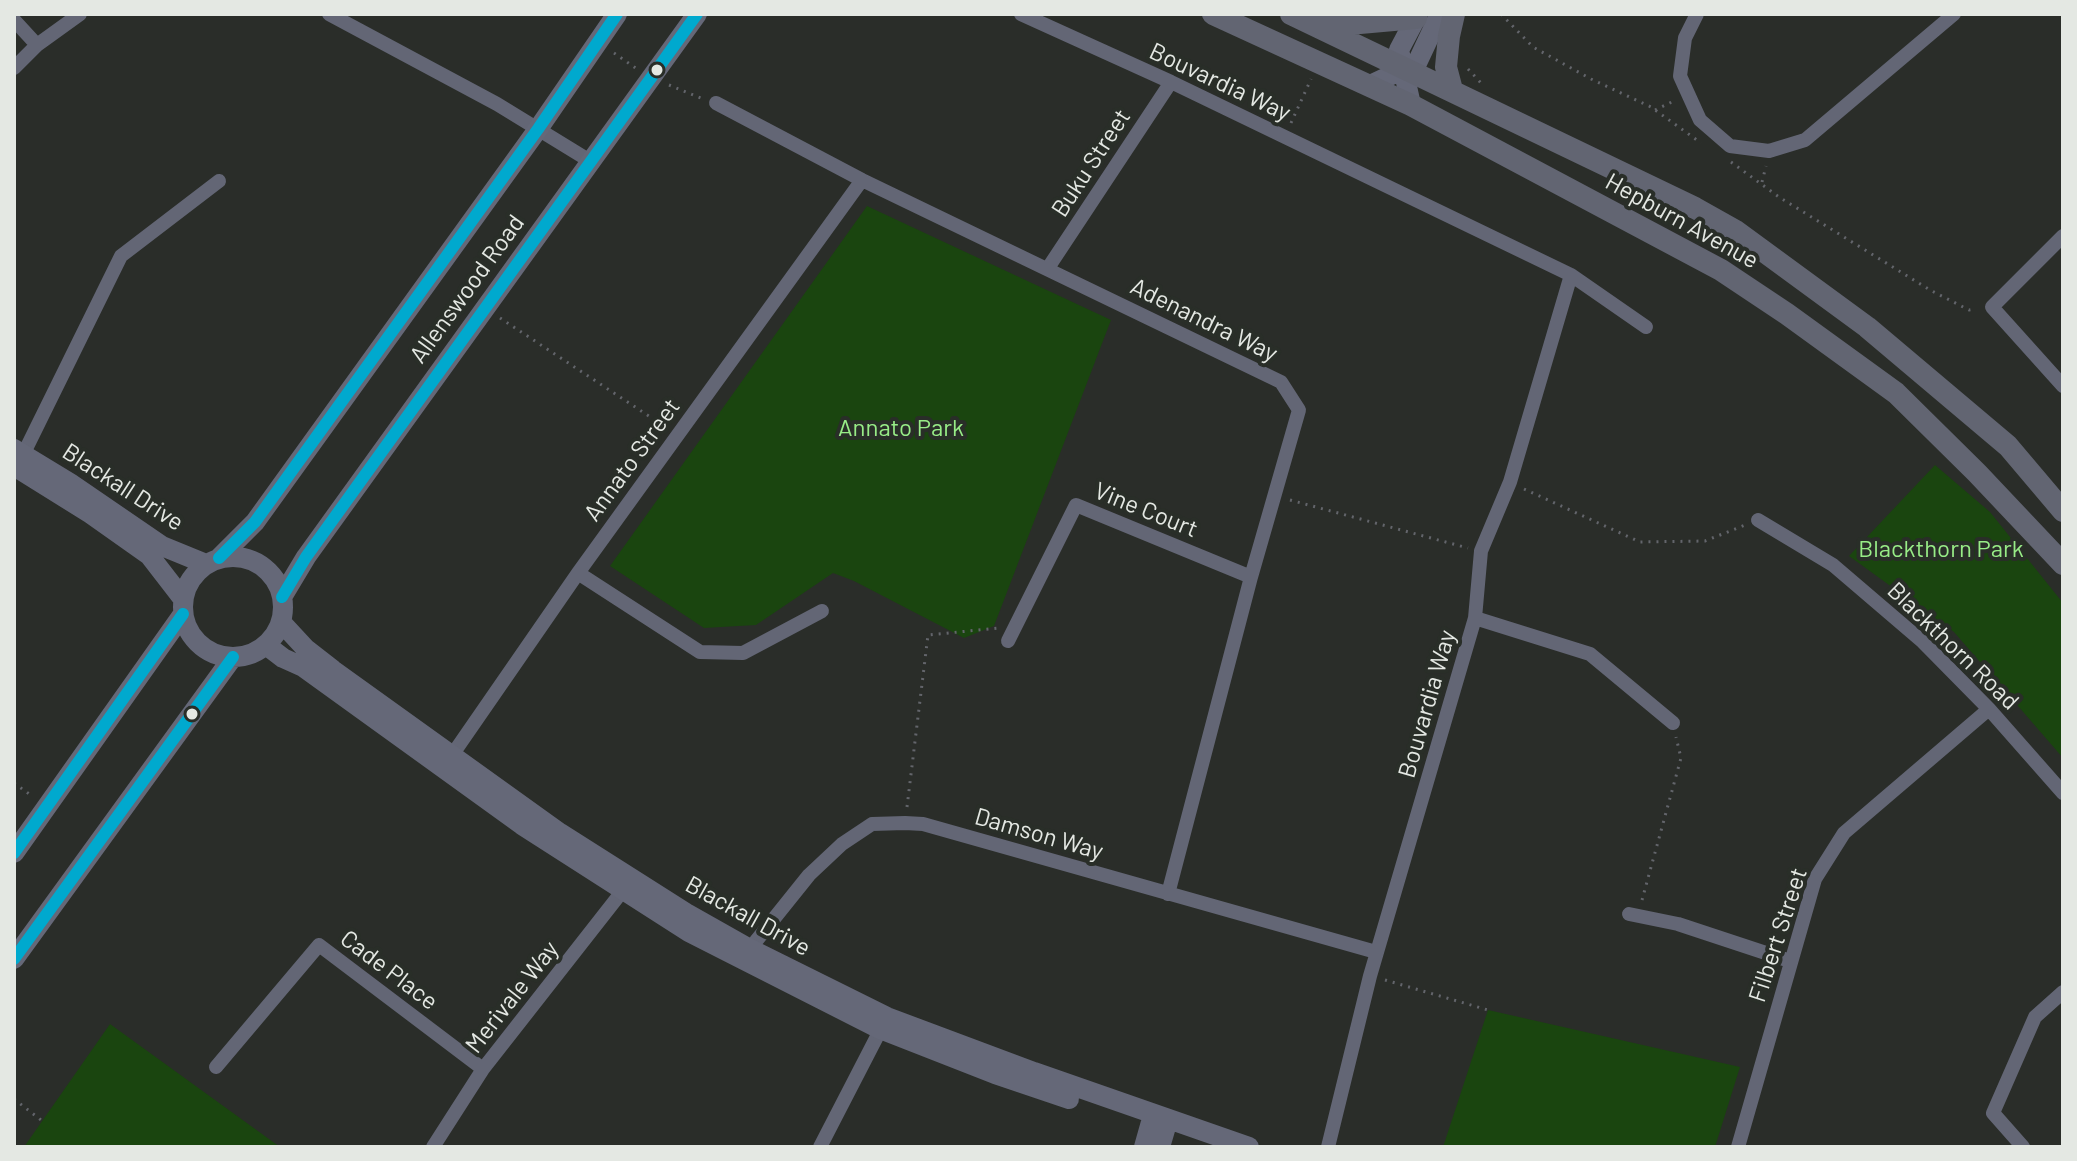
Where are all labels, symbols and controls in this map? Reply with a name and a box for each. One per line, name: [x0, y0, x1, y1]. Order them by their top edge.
street label: Bouvardia Way: [1145, 37, 1295, 127]
unlabelled marker: [649, 62, 665, 78]
street label: Buku Street: [1045, 104, 1137, 222]
street label: Hepburn Avenue: [1600, 167, 1764, 275]
street label: Allenswood Road: [404, 209, 530, 369]
street label: Adenandra Way: [1126, 272, 1282, 368]
street label: Annato Street: [578, 393, 686, 527]
park label: Annato Park: [838, 414, 964, 442]
street label: Blackall Drive: [57, 437, 189, 537]
street label: Vine Court: [1090, 476, 1202, 544]
park label: Blackthorn Park: [1858, 535, 2024, 563]
street label: Blackthorn Road: [1881, 576, 2025, 716]
street label: Bouvardia Way: [1392, 627, 1462, 781]
unlabelled marker: [184, 706, 200, 722]
street label: Damson Way: [971, 802, 1107, 866]
street label: Filbert Street: [1743, 864, 1813, 1006]
street label: Blackall Drive: [680, 870, 816, 962]
street label: Cade Place: [335, 924, 443, 1016]
street label: Merivale Way: [459, 935, 565, 1059]

